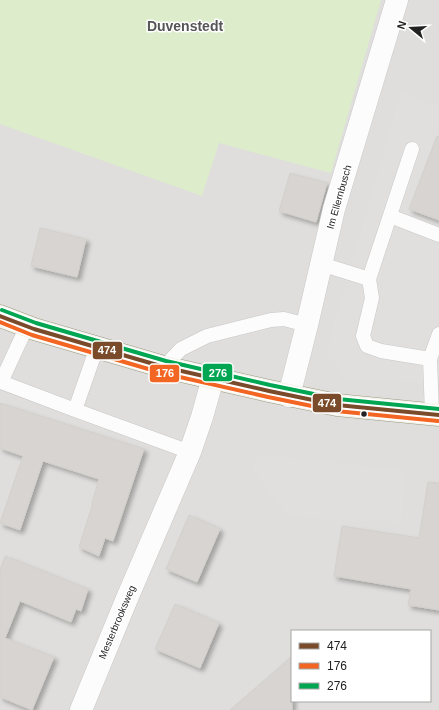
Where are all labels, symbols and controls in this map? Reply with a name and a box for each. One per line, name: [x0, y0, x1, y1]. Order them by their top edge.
north arrow: [391, 8, 431, 48]
district label: Duvenstedt: [147, 18, 223, 34]
text: N: [395, 19, 408, 31]
street label: Im Ellernbusch: [325, 164, 353, 230]
line badge: 474: [92, 341, 123, 360]
text: 474: [98, 344, 117, 356]
line badge: 276: [202, 363, 233, 382]
line badge: 176: [149, 364, 180, 383]
text: 176: [156, 367, 174, 379]
text: 276: [209, 367, 227, 379]
line badge: 474: [312, 393, 342, 413]
text: 474: [318, 397, 337, 409]
unlabelled marker: [359, 409, 369, 419]
street label: Mesterbrooksweg: [97, 584, 137, 660]
legend: [291, 630, 431, 702]
text: 474: [327, 639, 347, 653]
text: 176: [327, 659, 347, 673]
text: 276: [327, 679, 347, 693]

